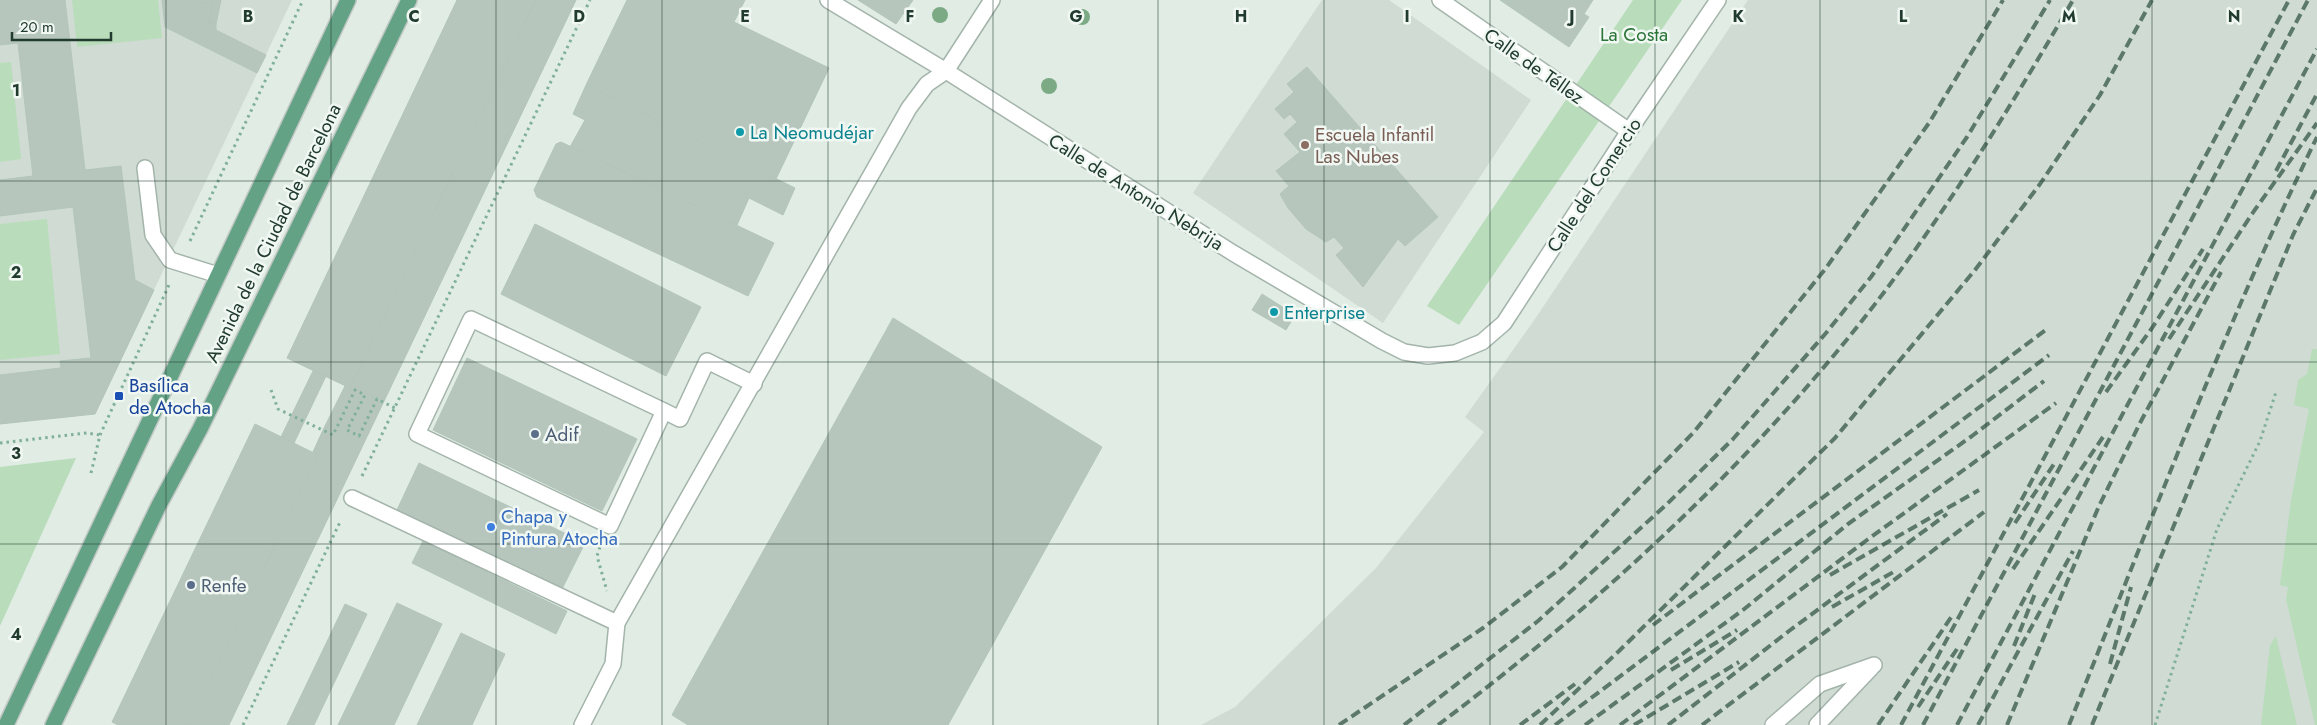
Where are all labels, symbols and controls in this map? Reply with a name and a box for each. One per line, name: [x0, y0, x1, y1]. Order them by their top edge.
text: B: [243, 5, 253, 28]
text: C: [408, 5, 420, 28]
text: D: [573, 5, 585, 28]
text: E: [740, 5, 750, 28]
text: F: [906, 5, 914, 28]
text: G: [1069, 5, 1083, 28]
text: H: [1235, 5, 1247, 28]
text: I: [1404, 5, 1410, 28]
text: J: [1566, 5, 1575, 28]
text: K: [1732, 5, 1744, 28]
text: L: [1899, 5, 1908, 28]
text: M: [2062, 5, 2076, 28]
text: N: [2228, 5, 2240, 28]
scale bar: [12, 10, 111, 42]
text: 20 m: [20, 16, 54, 38]
park label: La Costa: [1600, 21, 1668, 48]
street label: Calle de Téllez: [1479, 22, 1590, 111]
text: 1: [12, 79, 20, 102]
street label: Avenida de la Ciudad de Barcelona: [198, 99, 348, 367]
street label: Calle del Comercio: [1540, 112, 1648, 258]
place label: La Neomudéjar: [750, 119, 875, 146]
place label: Escuela Infantil Las Nubes: [1315, 121, 1434, 170]
marker: La Neomudéjar: [734, 126, 746, 138]
street label: Calle de Antonio Nebrija: [1043, 127, 1229, 257]
marker: Escuela Infantil Las Nubes: [1299, 139, 1311, 151]
text: 2: [11, 261, 21, 284]
place label: Enterprise: [1284, 299, 1365, 326]
marker: Enterprise: [1268, 306, 1280, 318]
place label: Basílica de Atocha: [129, 372, 211, 421]
marker: Basílica de Atocha: [113, 390, 125, 402]
place label: Adif: [545, 421, 579, 448]
marker: Adif: [529, 428, 541, 440]
text: 3: [11, 442, 21, 465]
place label: Chapa y Pintura Atocha: [501, 503, 618, 552]
marker: Chapa y Pintura Atocha: [485, 521, 497, 533]
place label: Renfe: [201, 572, 247, 599]
marker: Renfe: [185, 579, 197, 591]
text: 4: [10, 623, 22, 646]

